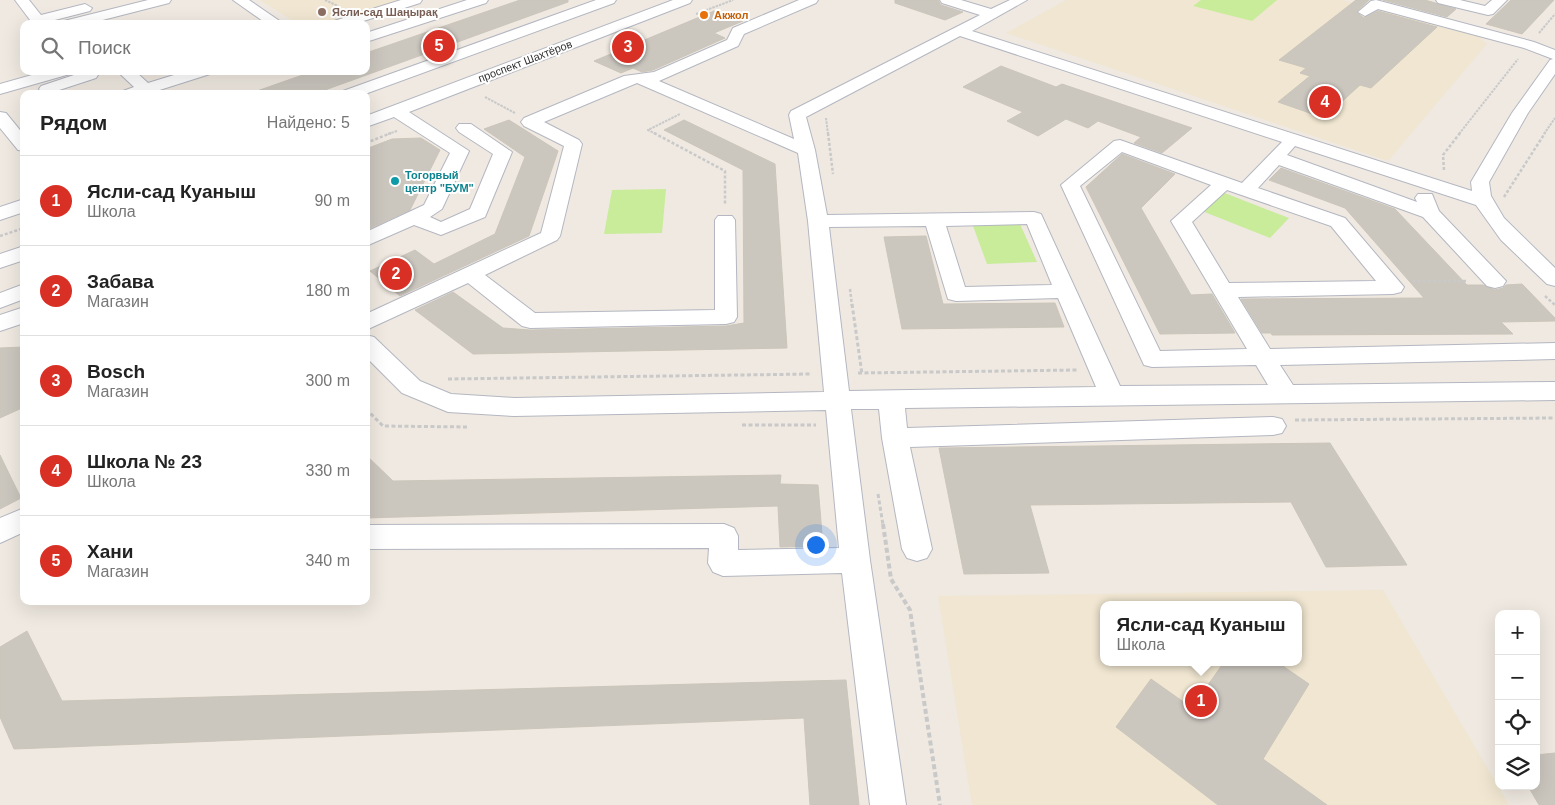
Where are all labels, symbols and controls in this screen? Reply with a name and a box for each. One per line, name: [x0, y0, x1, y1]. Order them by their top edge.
marker: Ясли-сад Шаңырақ: [316, 6, 328, 18]
place label: Ясли-сад Шаңырақ: [332, 6, 438, 18]
marker: Акжол: [698, 9, 710, 21]
place label: Акжол: [714, 9, 748, 21]
search box: [20, 20, 370, 75]
pin: 5: [423, 27, 455, 65]
pin: 3: [612, 28, 644, 66]
icon: search: [38, 34, 66, 62]
text: Поиск: [78, 37, 131, 58]
street label: проспект Шахтёров: [476, 37, 574, 84]
pin: 4: [1309, 83, 1341, 121]
text: Рядом: [40, 111, 107, 134]
text: Найдено: 5: [267, 114, 350, 131]
place label: Тогорвый центр "БУМ": [405, 169, 474, 194]
marker: Тогорвый центр "БУМ": [389, 175, 401, 187]
text: Ясли-сад Куаныш: [87, 181, 256, 202]
text: 1: [52, 192, 60, 209]
text: 90 m: [314, 192, 350, 209]
text: Школа: [87, 203, 136, 220]
pin: 2: [380, 255, 412, 293]
text: Забава: [87, 271, 154, 292]
text: 2: [52, 282, 60, 299]
text: 180 m: [306, 282, 350, 299]
text: Магазин: [87, 293, 149, 310]
text: Bosch: [87, 361, 145, 382]
text: 3: [52, 372, 60, 389]
text: 300 m: [306, 372, 350, 389]
text: Магазин: [87, 383, 149, 400]
text: Школа № 23: [87, 451, 202, 472]
text: 4: [52, 462, 60, 479]
text: 330 m: [306, 462, 350, 479]
text: Школа: [87, 473, 136, 490]
your location: [803, 532, 829, 558]
text: Хани: [87, 541, 133, 562]
text: 5: [52, 552, 60, 569]
text: 340 m: [306, 552, 350, 569]
text: Магазин: [87, 563, 149, 580]
popup: [1100, 601, 1302, 666]
map controls: [1495, 610, 1540, 790]
button: +: [1495, 610, 1540, 655]
text: Ясли-сад Куаныш: [1116, 614, 1286, 635]
text: Школа: [1116, 636, 1165, 653]
button: −: [1495, 655, 1540, 700]
pin: 1: [1185, 682, 1217, 720]
button: locate: [1495, 700, 1540, 745]
button: layers: [1495, 745, 1540, 790]

